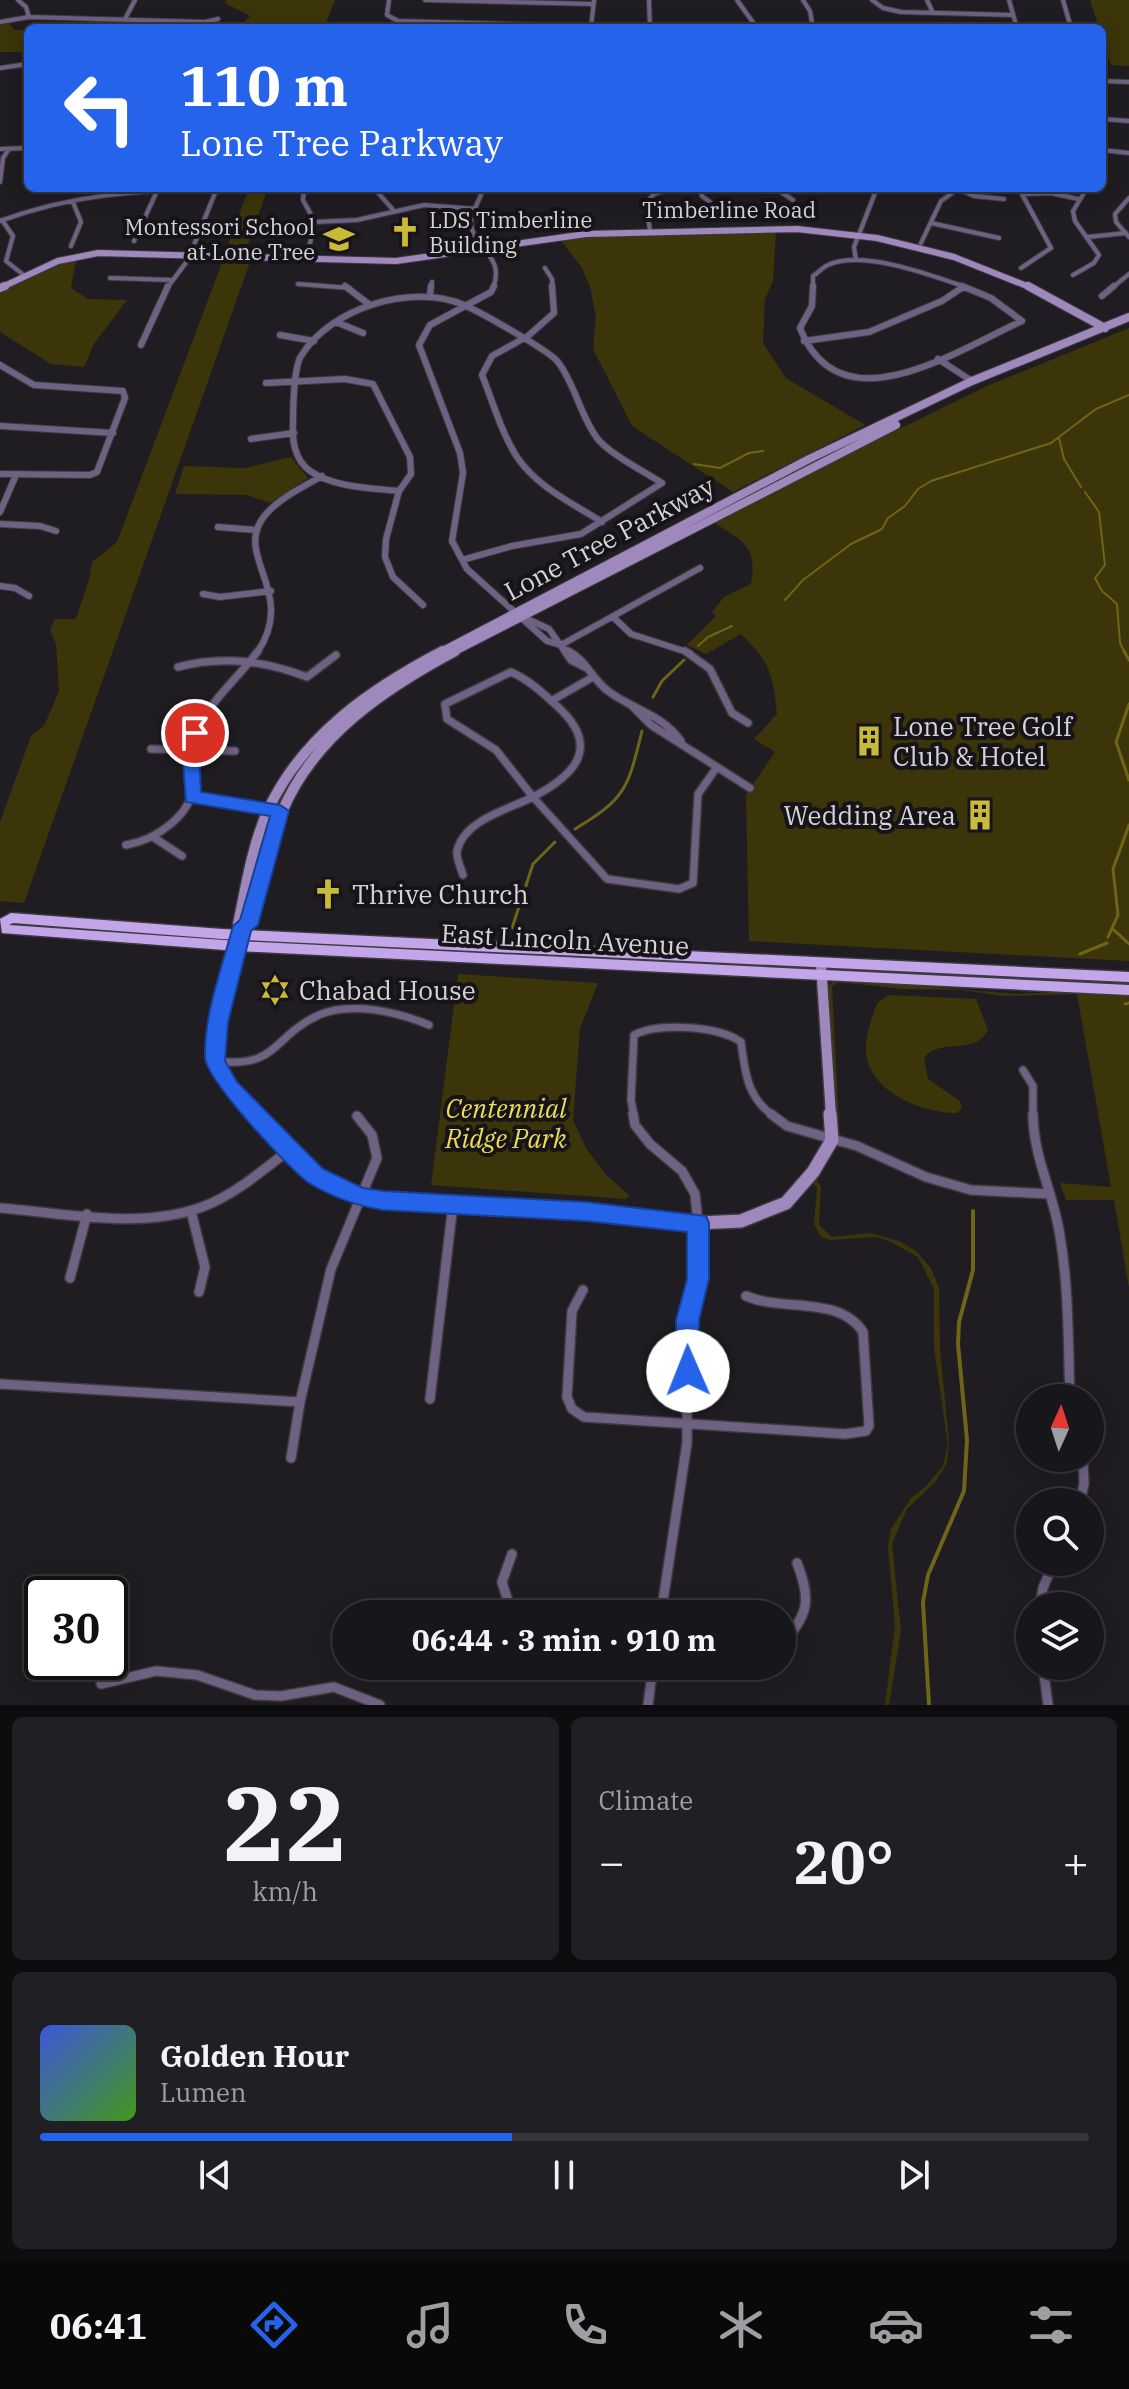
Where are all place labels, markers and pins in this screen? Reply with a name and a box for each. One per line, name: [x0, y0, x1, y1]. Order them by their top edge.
place label: LDS Timberline Building: [429, 205, 592, 259]
place label: Montessori School at Lone Tree: [125, 212, 315, 266]
church icon: LDS Timberline Building: [388, 215, 422, 249]
school or university icon: Montessori School at Lone Tree: [322, 222, 356, 256]
pin: [161, 699, 229, 767]
place label: Lone Tree Golf Club & Hotel: [893, 709, 1074, 773]
building icon: Lone Tree Golf Club & Hotel: [852, 724, 886, 758]
place label: Wedding Area: [783, 798, 956, 832]
building icon: Wedding Area: [963, 798, 997, 832]
church icon: Thrive Church: [311, 877, 345, 911]
place label: Thrive Church: [352, 877, 529, 911]
synagogue icon: Chabad House: [258, 973, 292, 1007]
place label: Chabad House: [299, 973, 476, 1007]

